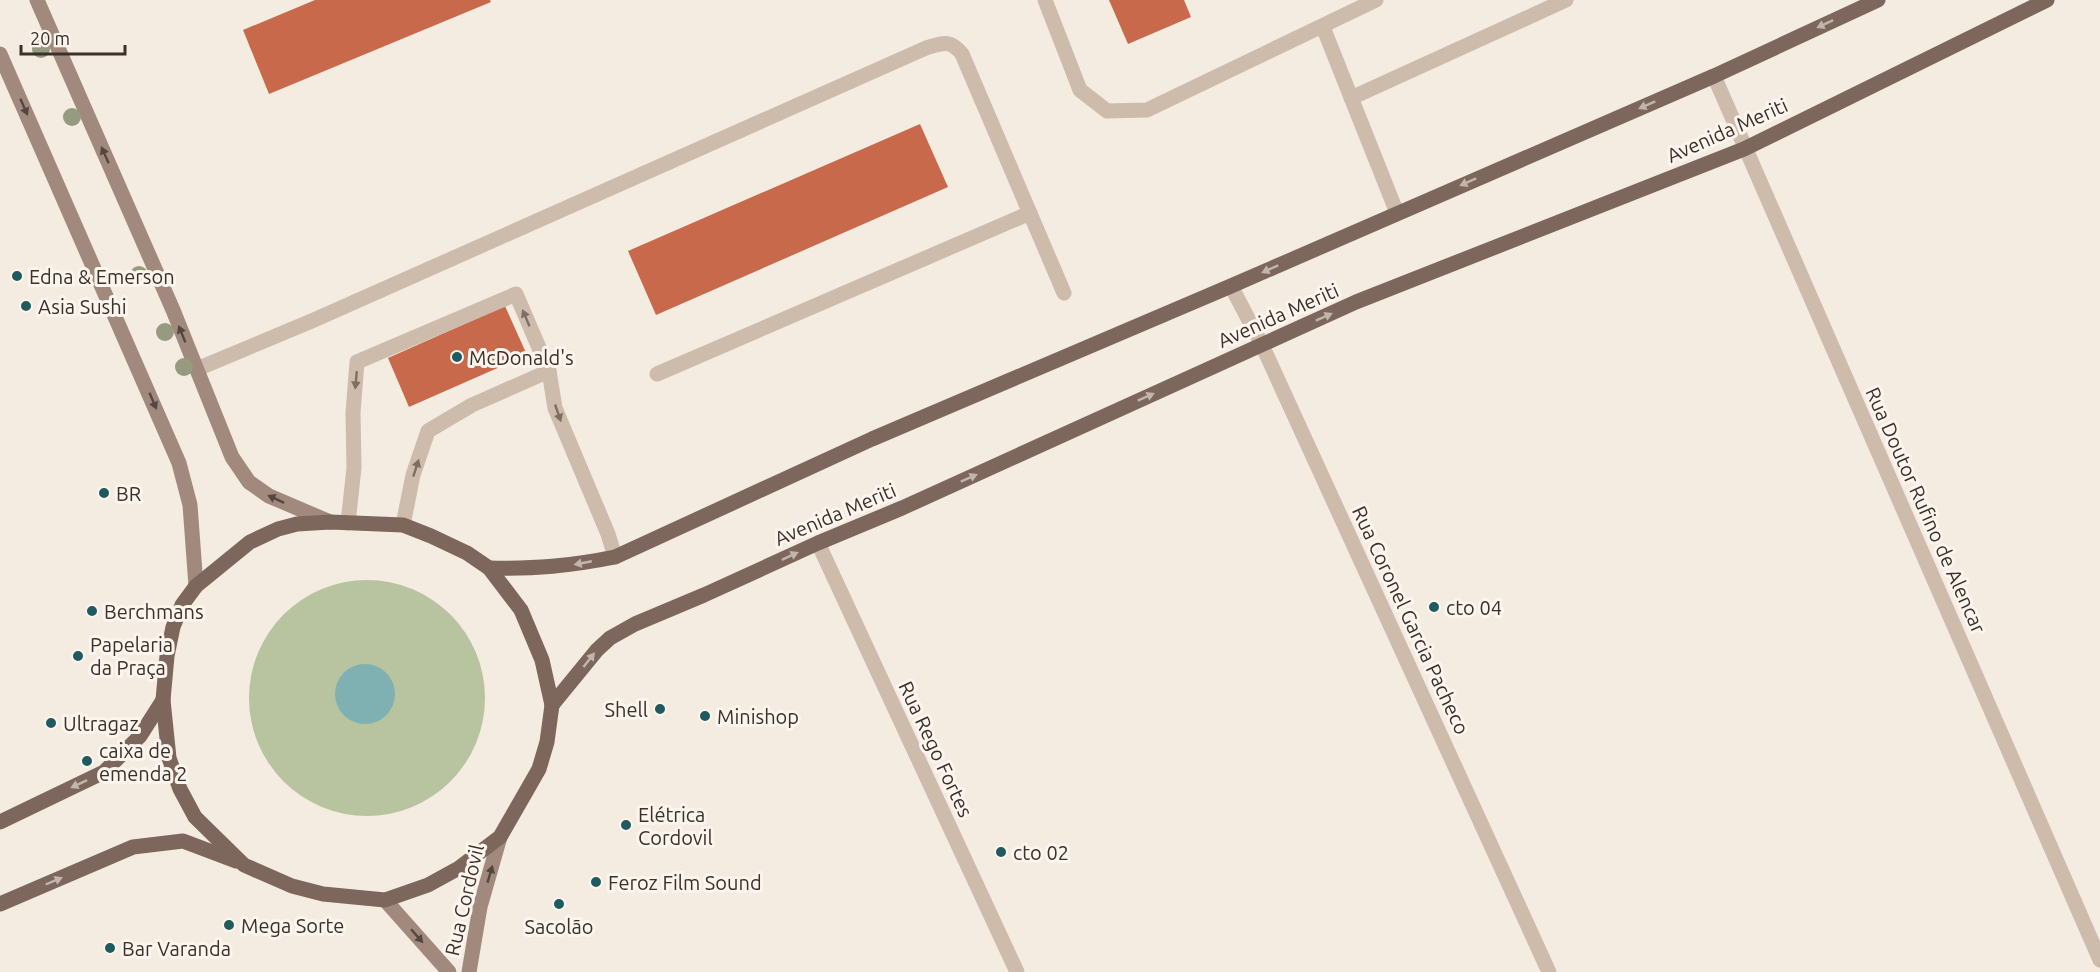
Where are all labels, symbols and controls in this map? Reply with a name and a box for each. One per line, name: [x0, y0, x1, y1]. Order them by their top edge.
scale bar: [21, 18, 124, 56]
one-way arrow: [1816, 20, 1834, 30]
text: 20 m: [30, 28, 70, 48]
street label: Avenida Meriti: [1663, 93, 1791, 167]
one-way arrow: [19, 99, 28, 116]
one-way arrow: [1639, 100, 1656, 109]
one-way arrow: [100, 145, 110, 163]
one-way arrow: [1460, 178, 1477, 187]
one-way arrow: [1262, 264, 1279, 273]
place label: Edna & Emerson: [29, 265, 175, 288]
marker: Edna & Emerson: [10, 269, 24, 283]
street label: Avenida Meriti: [1214, 278, 1342, 352]
place label: Asia Sushi: [38, 295, 127, 318]
marker: Asia Sushi: [19, 299, 33, 313]
one-way arrow: [521, 308, 531, 326]
one-way arrow: [1315, 311, 1333, 321]
one-way arrow: [177, 324, 187, 342]
place label: McDonald's: [469, 346, 574, 369]
marker: McDonald's: [450, 350, 464, 364]
one-way arrow: [351, 370, 360, 389]
street label: Rua Doutor Rufino de Alencar: [1861, 383, 1991, 637]
one-way arrow: [148, 392, 158, 410]
one-way arrow: [1138, 393, 1155, 402]
one-way arrow: [553, 404, 563, 422]
one-way arrow: [412, 459, 421, 477]
one-way arrow: [960, 473, 978, 483]
street label: Avenida Meriti: [771, 478, 899, 550]
place label: BR: [116, 482, 141, 505]
marker: BR: [97, 486, 111, 500]
one-way arrow: [268, 494, 285, 503]
street label: Rua Coronel Garcia Pacheco: [1348, 502, 1474, 738]
one-way arrow: [782, 551, 799, 560]
one-way arrow: [574, 559, 593, 568]
place label: cto 04: [1446, 596, 1502, 619]
place label: Berchmans: [104, 600, 204, 623]
marker: cto 04: [1427, 600, 1441, 614]
marker: Berchmans: [85, 604, 99, 618]
place label: Papelaria da Praça: [90, 633, 173, 679]
marker: Papelaria da Praça: [71, 649, 85, 663]
one-way arrow: [583, 652, 596, 668]
street label: Rua Rego Fortes: [894, 677, 978, 821]
place label: Shell: [605, 698, 648, 721]
marker: Shell: [653, 702, 667, 716]
place label: Minishop: [717, 705, 799, 728]
marker: Minishop: [698, 709, 712, 723]
place label: Ultragaz: [63, 712, 139, 735]
marker: Ultragaz: [44, 716, 58, 730]
place label: caixa de emenda 2: [99, 739, 188, 785]
marker: caixa de emenda 2: [80, 754, 94, 768]
one-way arrow: [70, 780, 87, 789]
place label: Elétrica Cordovil: [638, 803, 713, 849]
marker: Elétrica Cordovil: [619, 818, 633, 832]
place label: cto 02: [1013, 841, 1069, 864]
street label: Rua Cordovil: [440, 842, 488, 958]
marker: cto 02: [994, 845, 1008, 859]
one-way arrow: [485, 865, 495, 883]
place label: Feroz Film Sound: [608, 871, 762, 894]
marker: Feroz Film Sound: [589, 875, 603, 889]
one-way arrow: [45, 876, 63, 885]
marker: Sacolão: [552, 897, 566, 911]
place label: Mega Sorte: [241, 914, 344, 937]
place label: Sacolão: [525, 915, 593, 938]
marker: Mega Sorte: [222, 918, 236, 932]
one-way arrow: [410, 928, 423, 943]
place label: Bar Varanda: [122, 937, 231, 960]
marker: Bar Varanda: [103, 941, 117, 955]

